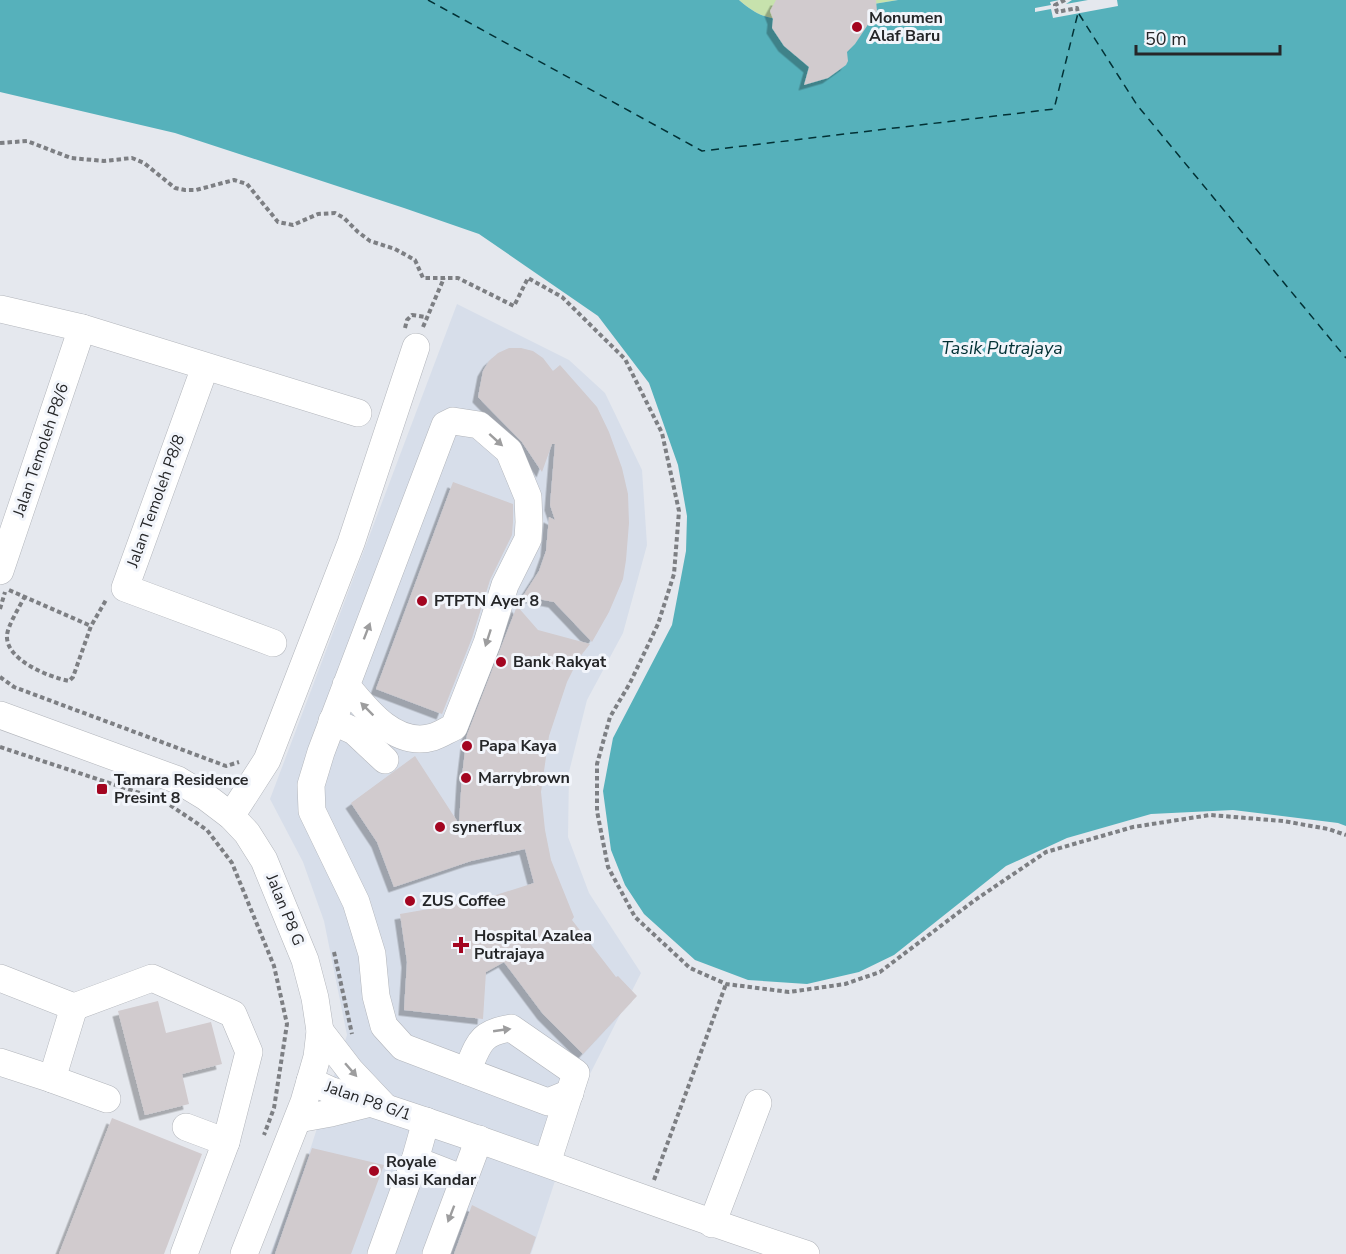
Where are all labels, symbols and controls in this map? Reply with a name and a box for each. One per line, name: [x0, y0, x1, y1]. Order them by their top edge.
place label: Monumen Alaf Baru: [869, 7, 943, 47]
scale bar: [1136, 18, 1280, 56]
marker: Monumen Alaf Baru: [850, 20, 864, 34]
text: 50 m: [1145, 27, 1187, 51]
water label: Tasik Putrajaya: [941, 336, 1063, 360]
street label: Jalan Temoleh P8/6: [8, 380, 74, 521]
street label: Jalan Temoleh P8/8: [121, 432, 190, 571]
one-way arrow: [488, 433, 503, 446]
place label: PTPTN Ayer 8: [434, 590, 539, 612]
marker: PTPTN Ayer 8: [415, 594, 429, 608]
one-way arrow: [362, 622, 372, 640]
one-way arrow: [483, 629, 493, 647]
place label: Bank Rakyat: [513, 651, 607, 673]
marker: Bank Rakyat: [494, 655, 508, 669]
one-way arrow: [360, 702, 374, 717]
place label: Papa Kaya: [479, 735, 557, 757]
marker: Papa Kaya: [460, 739, 474, 753]
place label: Marrybrown: [478, 767, 570, 789]
place label: Tamara Residence Presint 8: [114, 769, 249, 809]
marker: Marrybrown: [459, 771, 473, 785]
marker: Tamara Residence Presint 8: [95, 782, 109, 796]
place label: synerflux: [452, 816, 522, 838]
marker: synerflux: [433, 820, 447, 834]
street label: Jalan P8 G: [260, 870, 309, 949]
place label: ZUS Coffee: [422, 890, 506, 912]
marker: ZUS Coffee: [403, 894, 417, 908]
place label: Hospital Azalea Putrajaya: [474, 925, 592, 965]
marker: Hospital Azalea Putrajaya: [452, 936, 470, 954]
one-way arrow: [493, 1026, 512, 1035]
one-way arrow: [344, 1062, 357, 1077]
street label: Jalan P8 G/1: [321, 1076, 414, 1126]
place label: Royale Nasi Kandar: [386, 1151, 477, 1191]
marker: Royale Nasi Kandar: [367, 1164, 381, 1178]
one-way arrow: [446, 1205, 456, 1223]

